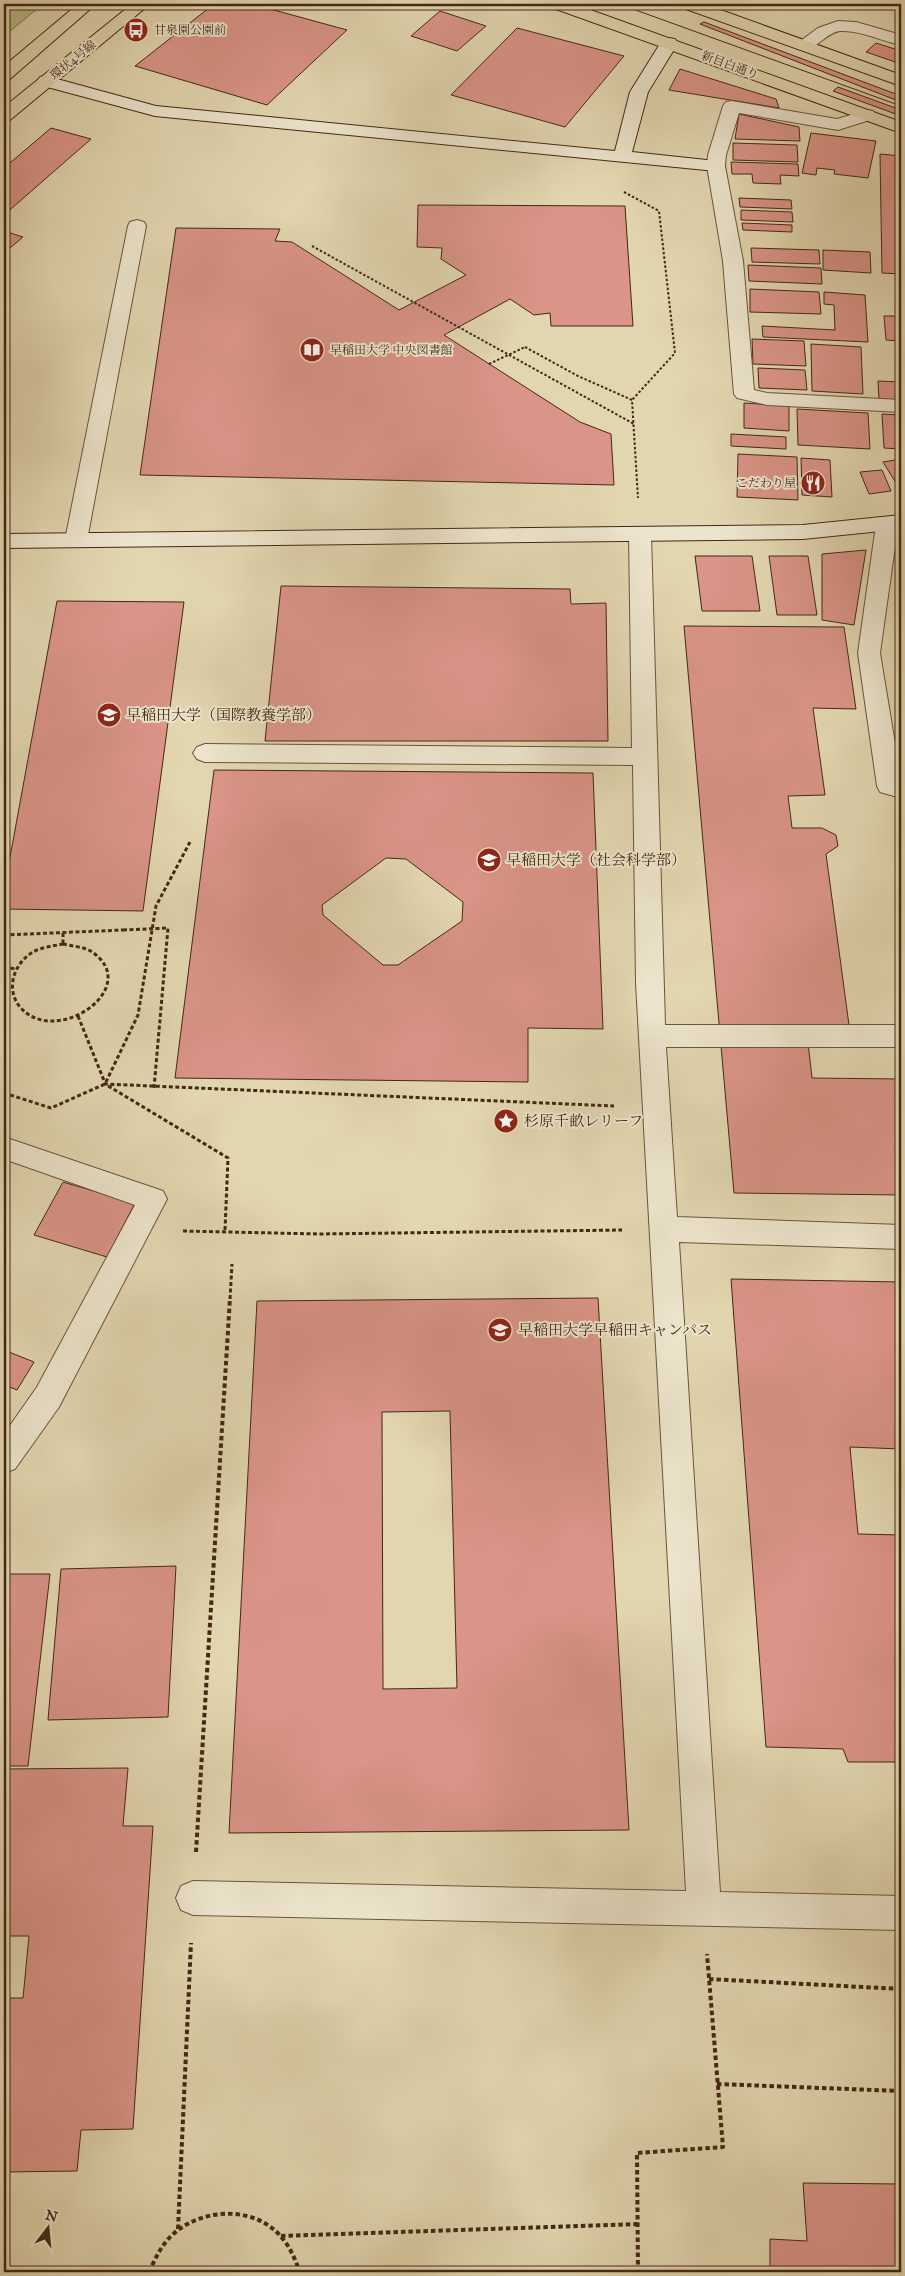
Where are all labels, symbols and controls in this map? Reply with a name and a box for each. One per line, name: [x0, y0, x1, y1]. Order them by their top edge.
bus stop icon: 甘泉園公園前: [123, 17, 149, 43]
place label: 甘泉園公園前: [154, 23, 226, 37]
street label: 環状4号線: [47, 37, 99, 83]
street label: 新目白通り: [699, 48, 761, 82]
library icon: 早稲田大学 中央図書館: [299, 337, 325, 363]
place label: 早稲田大学 中央図書館: [330, 343, 453, 357]
restaurant icon: こだわり屋: [800, 470, 826, 496]
place label: こだわり屋: [736, 476, 796, 490]
school or university icon: 早稲田大学（国際教養学部）: [96, 702, 122, 728]
place label: 早稲田大学（国際教養学部）: [126, 706, 321, 724]
school or university icon: 早稲田大学（社会科学部）: [476, 847, 502, 873]
place label: 早稲田大学（社会科学部）: [506, 851, 686, 869]
place icon: 杉原千畝レリーフ: [493, 1108, 519, 1134]
place label: 杉原千畝レリーフ: [524, 1112, 643, 1130]
school or university icon: 早稲田大学早稲田キャンパス: [487, 1317, 513, 1343]
place label: 早稲田大学早稲田キャンパス: [518, 1321, 712, 1339]
north arrow: [22, 2204, 72, 2254]
text: N: [43, 2206, 60, 2226]

